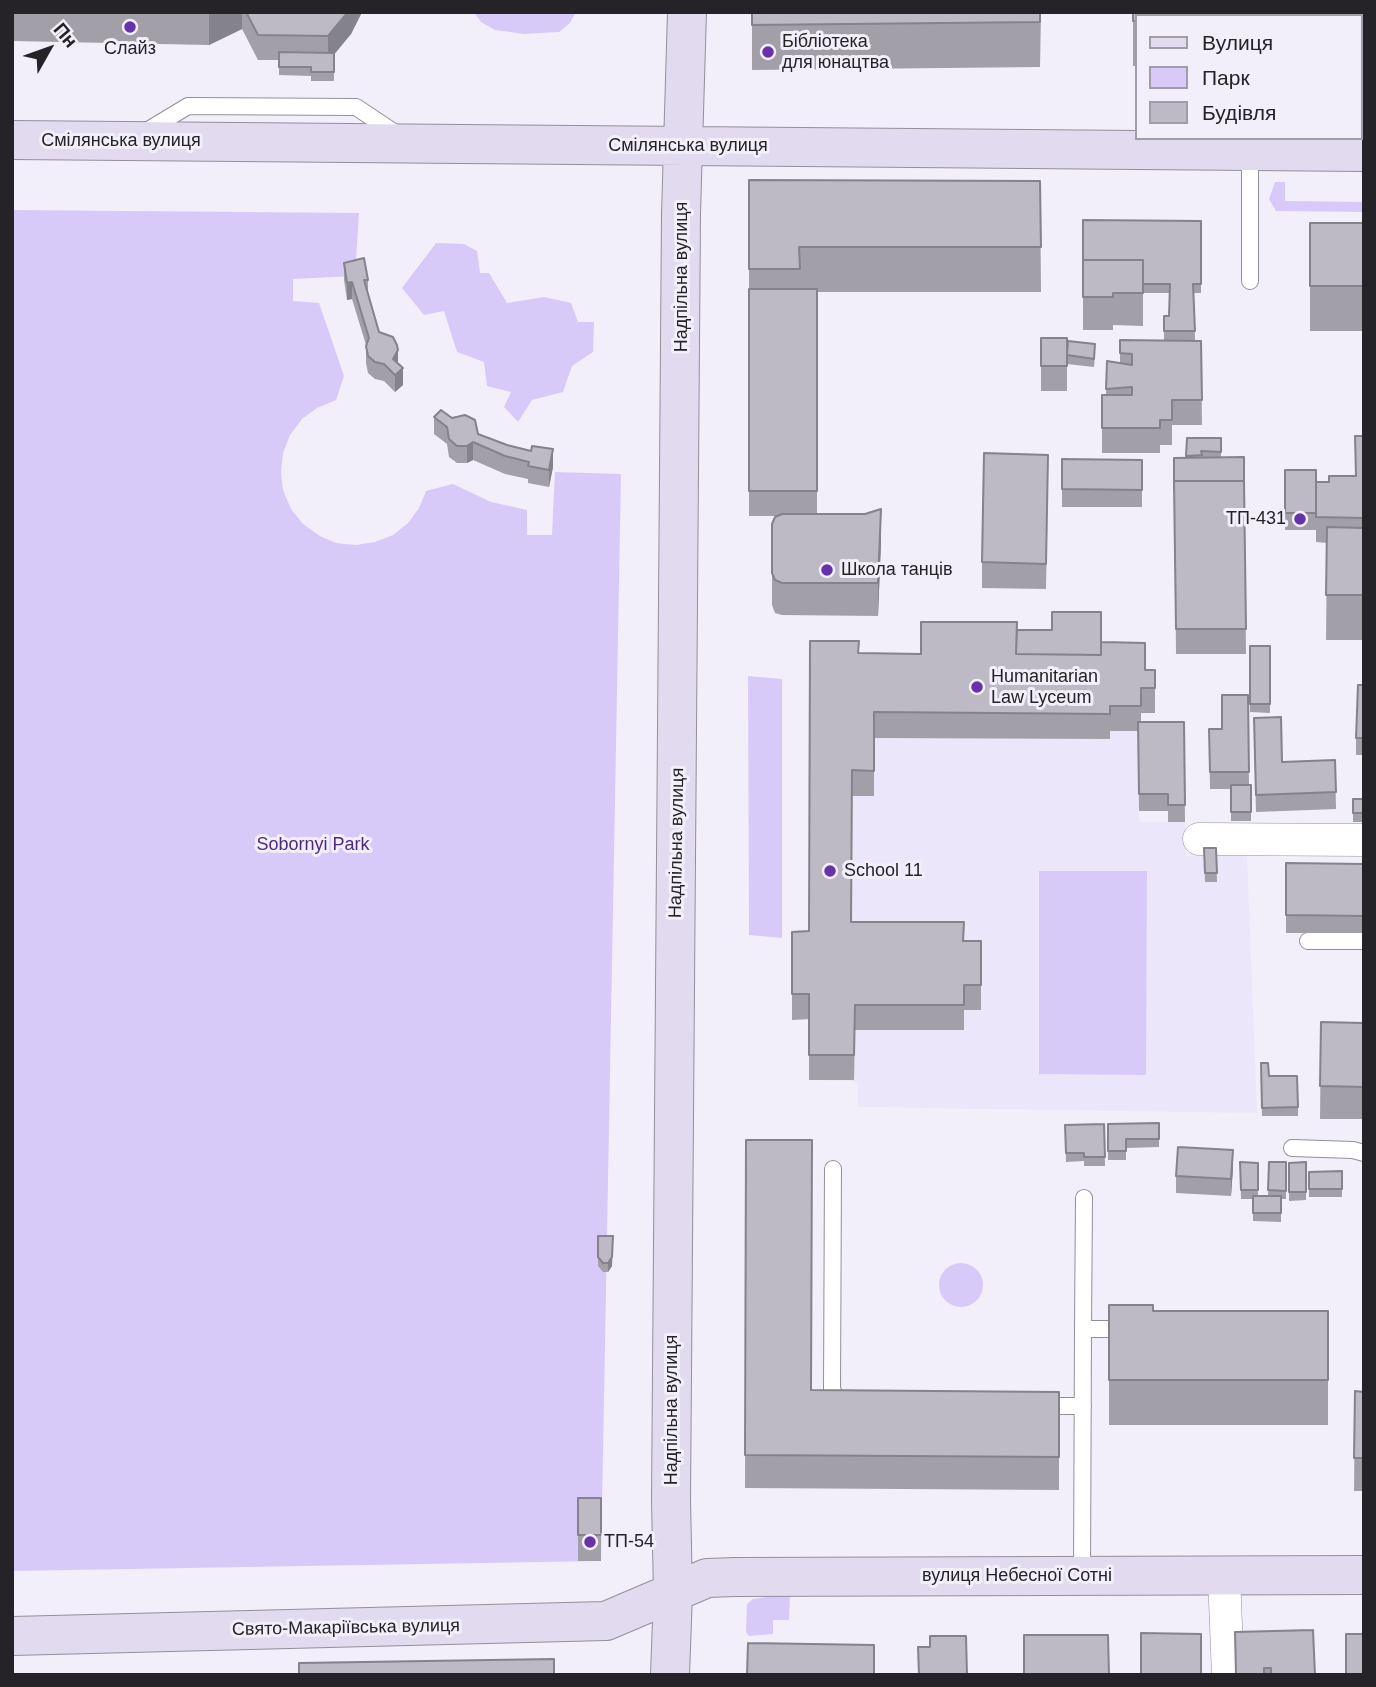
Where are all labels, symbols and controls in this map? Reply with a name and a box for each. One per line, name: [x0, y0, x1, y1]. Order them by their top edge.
north arrow: [14, 14, 84, 84]
legend: [1134, 14, 1362, 140]
text: Пн: [49, 19, 82, 52]
marker: Слайз: [122, 19, 138, 35]
place label: Бібліотека для юнацтва: [782, 31, 889, 74]
text: Вулиця: [1202, 31, 1273, 54]
place label: Слайз: [104, 38, 156, 60]
marker: Бібліотека для юнацтва: [760, 44, 776, 60]
text: Парк: [1202, 66, 1250, 89]
text: Будівля: [1202, 101, 1276, 124]
street label: Смілянська вулиця: [41, 130, 201, 152]
street label: Смілянська вулиця: [608, 135, 768, 157]
street label: Надпільна вулиця: [671, 202, 693, 352]
place label: ТП-431: [1226, 508, 1286, 530]
marker: ТП-431: [1292, 511, 1308, 527]
place label: Школа танців: [841, 559, 953, 581]
marker: Школа танців: [819, 562, 835, 578]
place label: Humanitarian Law Lyceum: [991, 666, 1098, 708]
marker: Humanitarian Law Lyceum: [969, 679, 985, 695]
street label: Надпільна вулиця: [665, 768, 689, 918]
park label: Sobornyi Park: [256, 834, 370, 856]
place label: School 11: [844, 860, 923, 882]
marker: School 11: [822, 863, 838, 879]
street label: Надпільна вулиця: [661, 1335, 683, 1485]
place label: ТП-54: [604, 1531, 654, 1553]
marker: ТП-54: [582, 1534, 598, 1550]
street label: вулиця Небесної Сотні: [922, 1565, 1112, 1587]
street label: Свято-Макаріївська вулиця: [232, 1615, 460, 1641]

